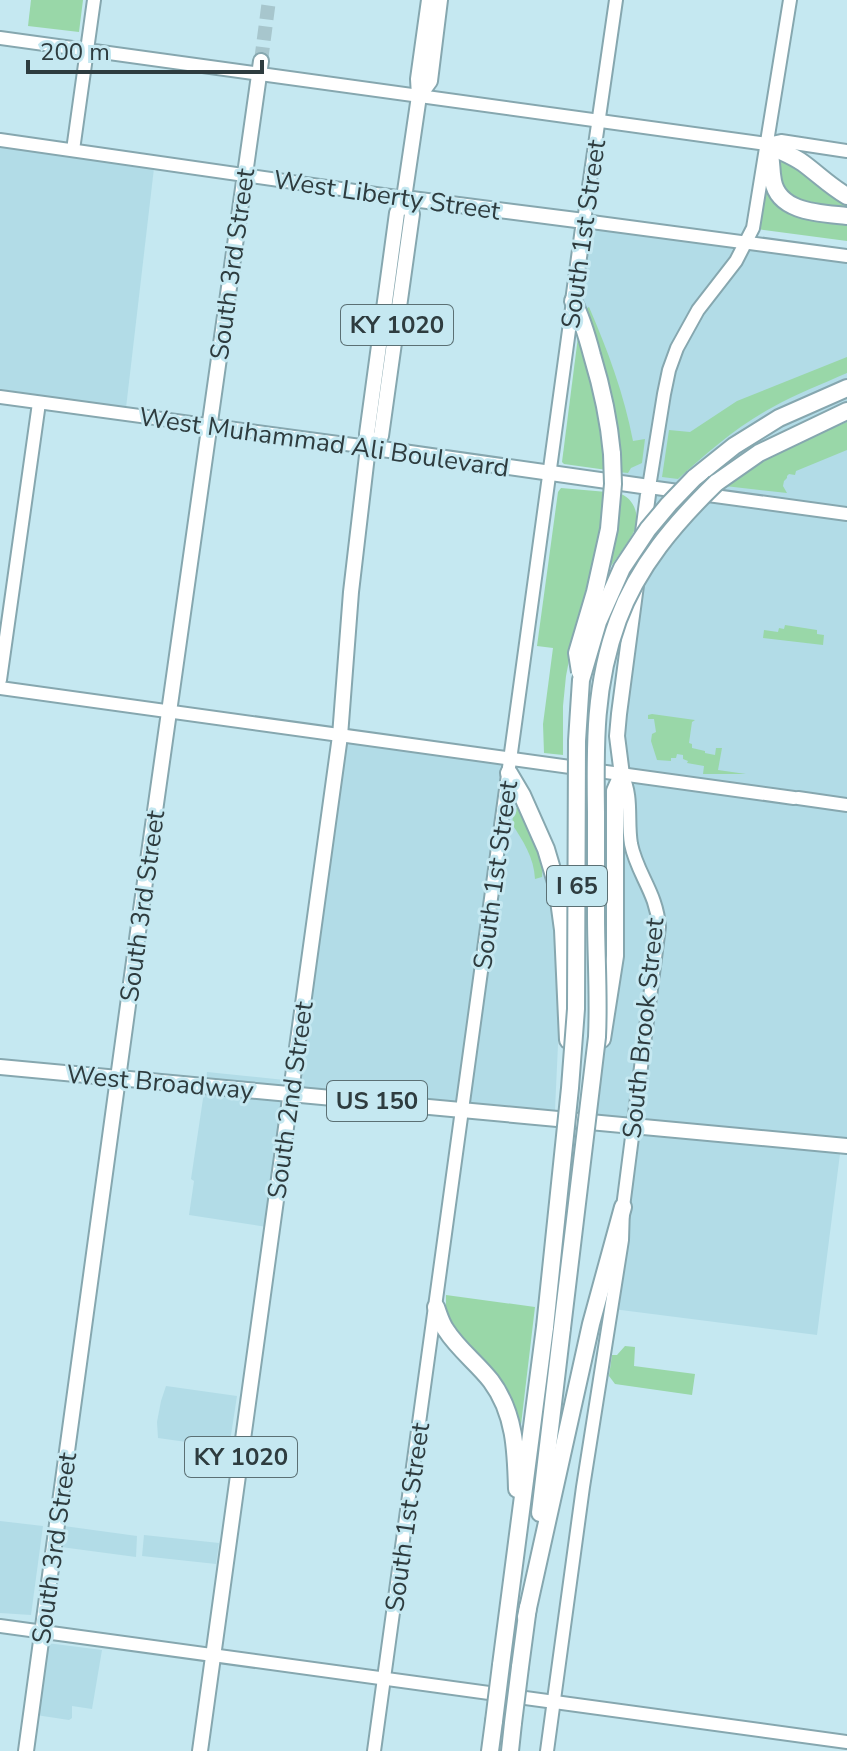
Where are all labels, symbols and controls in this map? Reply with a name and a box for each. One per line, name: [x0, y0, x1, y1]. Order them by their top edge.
scale bar: [28, 24, 262, 74]
text: 200 m: [40, 36, 110, 68]
street label: South 1st Street: [553, 137, 614, 331]
street label: West Liberty Street: [271, 162, 503, 229]
street label: South 3rd Street: [202, 165, 263, 362]
road number: KY 1020: [341, 305, 453, 345]
street label: West Muhammad Ali Boulevard: [137, 399, 511, 486]
street label: South 1st Street: [465, 778, 526, 972]
street label: South 3rd Street: [112, 807, 173, 1004]
road number: I 65: [547, 866, 607, 906]
street label: South Brook Street: [614, 915, 673, 1140]
street label: South 2nd Street: [259, 998, 322, 1201]
street label: West Broadway: [65, 1057, 256, 1108]
road number: US 150: [327, 1081, 427, 1121]
street label: South 1st Street: [377, 1420, 438, 1614]
road number: KY 1020: [185, 1437, 297, 1477]
street label: South 3rd Street: [24, 1449, 85, 1646]

